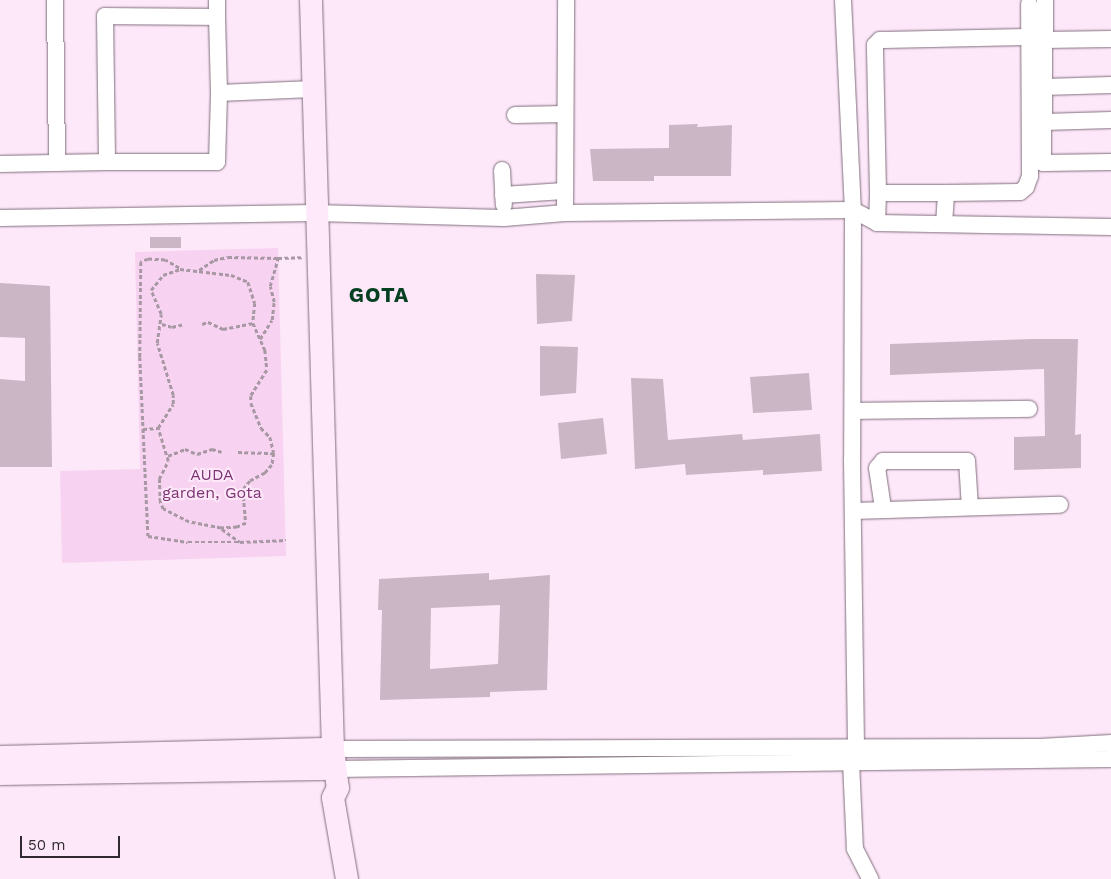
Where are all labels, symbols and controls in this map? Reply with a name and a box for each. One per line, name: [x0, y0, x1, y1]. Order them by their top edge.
district label: GOTA: [348, 282, 410, 308]
park label: AUDA garden, Gota: [162, 465, 262, 503]
scale bar: [22, 826, 122, 858]
text: 50 m: [28, 836, 65, 854]

